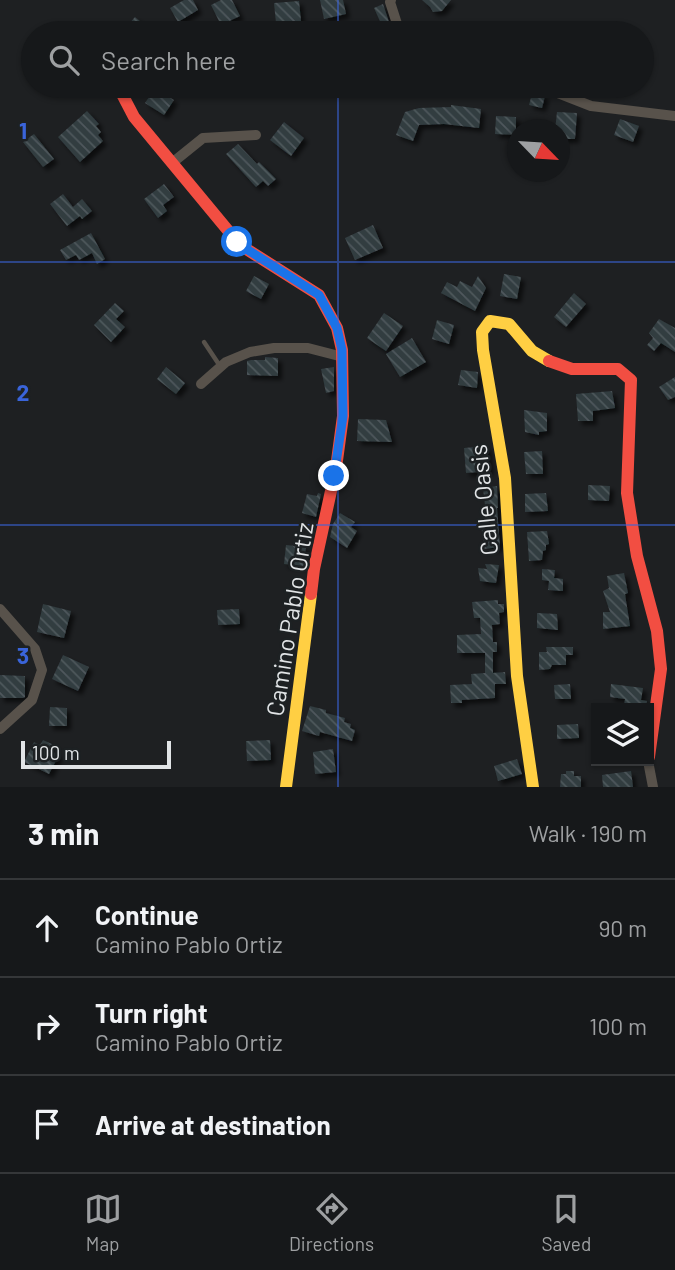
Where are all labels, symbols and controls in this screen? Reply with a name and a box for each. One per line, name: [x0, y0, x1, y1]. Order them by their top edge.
search box: [21, 21, 654, 98]
icon: search: [45, 41, 83, 79]
text: Search here: [101, 44, 236, 75]
text: 1: [19, 116, 27, 144]
north arrow: [507, 119, 570, 182]
route start: [221, 226, 252, 257]
text: 2: [17, 378, 29, 406]
street label: Calle Oasis: [463, 443, 503, 557]
route end: [318, 460, 349, 491]
street label: Camino Pablo Ortiz: [259, 520, 319, 718]
text: 3: [17, 641, 29, 669]
map controls: [591, 703, 654, 766]
button: layers: [591, 703, 654, 766]
scale bar: [21, 738, 172, 770]
text: 100 m: [32, 741, 80, 764]
text: 3 min: [28, 815, 99, 851]
text: Walk · 190 m: [529, 819, 647, 847]
text: Continue: [95, 899, 199, 930]
icon: ahead: [28, 909, 66, 947]
text: 90 m: [598, 914, 647, 942]
text: Camino Pablo Ortiz: [95, 930, 283, 958]
text: Turn right: [95, 997, 208, 1028]
icon: right: [28, 1007, 66, 1045]
text: 100 m: [589, 1012, 647, 1040]
text: Camino Pablo Ortiz: [95, 1028, 283, 1056]
icon: arrive: [28, 1105, 66, 1143]
text: Arrive at destination: [95, 1109, 331, 1140]
tab: Map: [84, 1190, 122, 1255]
tab: Directions: [289, 1190, 374, 1255]
tab: Saved: [541, 1190, 591, 1255]

